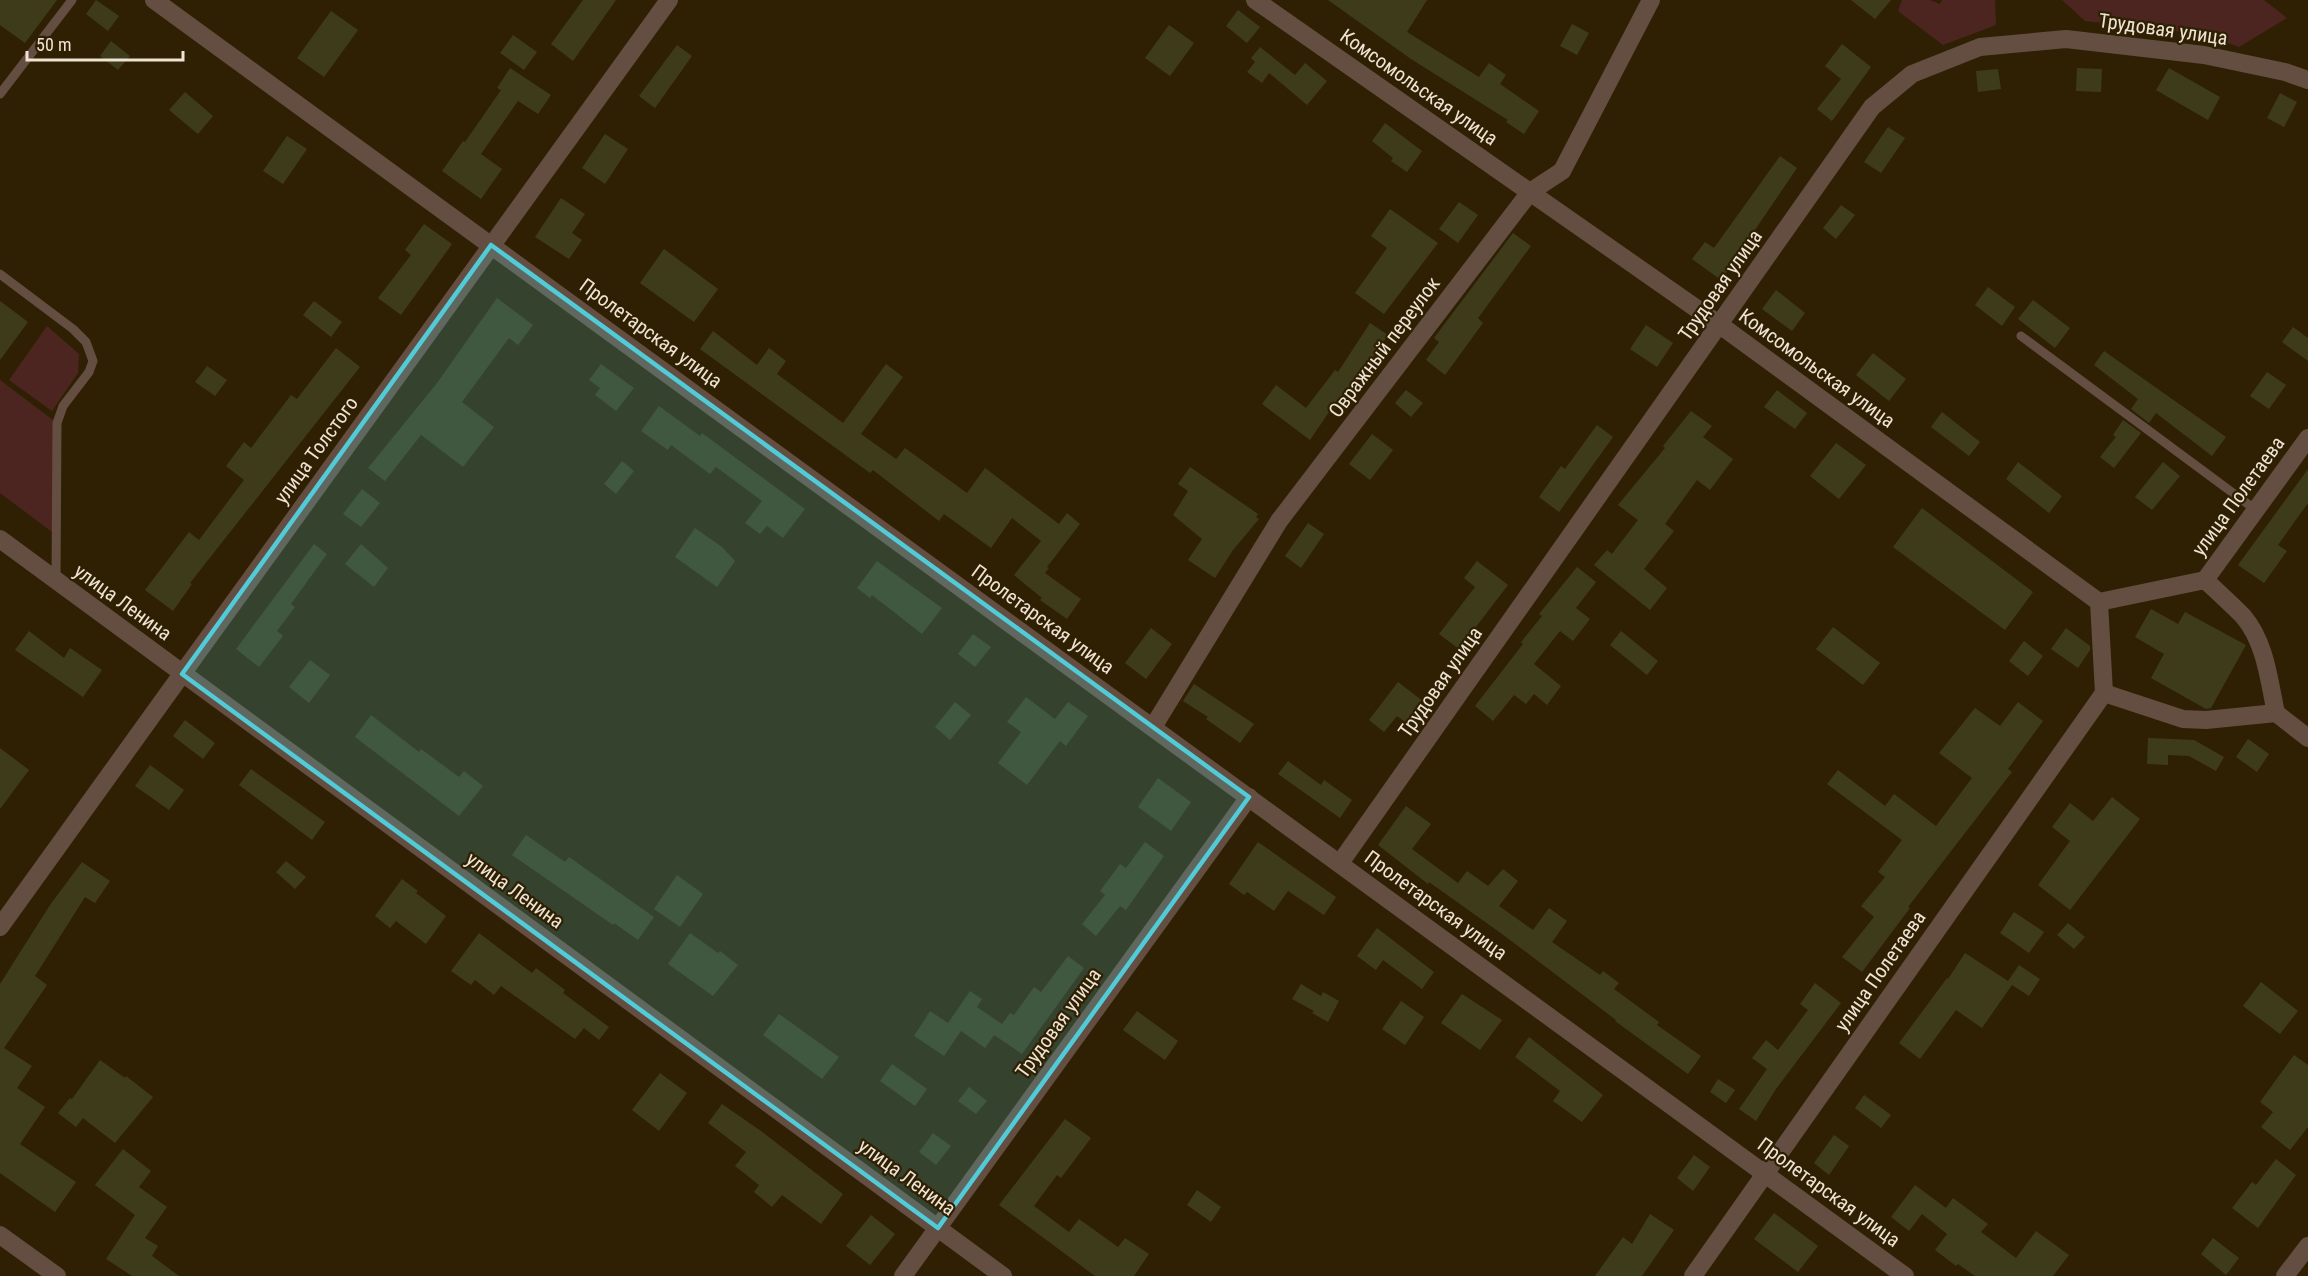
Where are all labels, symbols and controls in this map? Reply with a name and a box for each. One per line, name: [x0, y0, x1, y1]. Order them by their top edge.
street label: Трудовая улица: [2097, 8, 2229, 50]
scale bar: [27, 24, 183, 62]
street label: Комсомольская улица: [1336, 24, 1502, 150]
text: 50 m: [36, 34, 71, 55]
street label: Трудовая улица: [1673, 225, 1767, 345]
street label: Овражный переулок: [1323, 272, 1445, 422]
street label: Пролетарская улица: [575, 273, 727, 393]
street label: Комсомольская улица: [1734, 303, 1900, 433]
street label: улица Толстого: [269, 392, 363, 508]
street label: улица Полетаева: [2187, 432, 2289, 560]
street label: улица Ленина: [70, 559, 176, 645]
street label: Пролетарская улица: [967, 559, 1119, 679]
street label: Трудовая улица: [1393, 622, 1487, 742]
street label: Пролетарская улица: [1360, 845, 1512, 965]
street label: улица Ленина: [462, 847, 568, 933]
street label: улица Полетаева: [1830, 906, 1930, 1036]
street label: Трудовая улица: [1010, 963, 1106, 1083]
street label: Пролетарская улица: [1753, 1132, 1905, 1252]
street label: улица Ленина: [854, 1134, 960, 1220]

